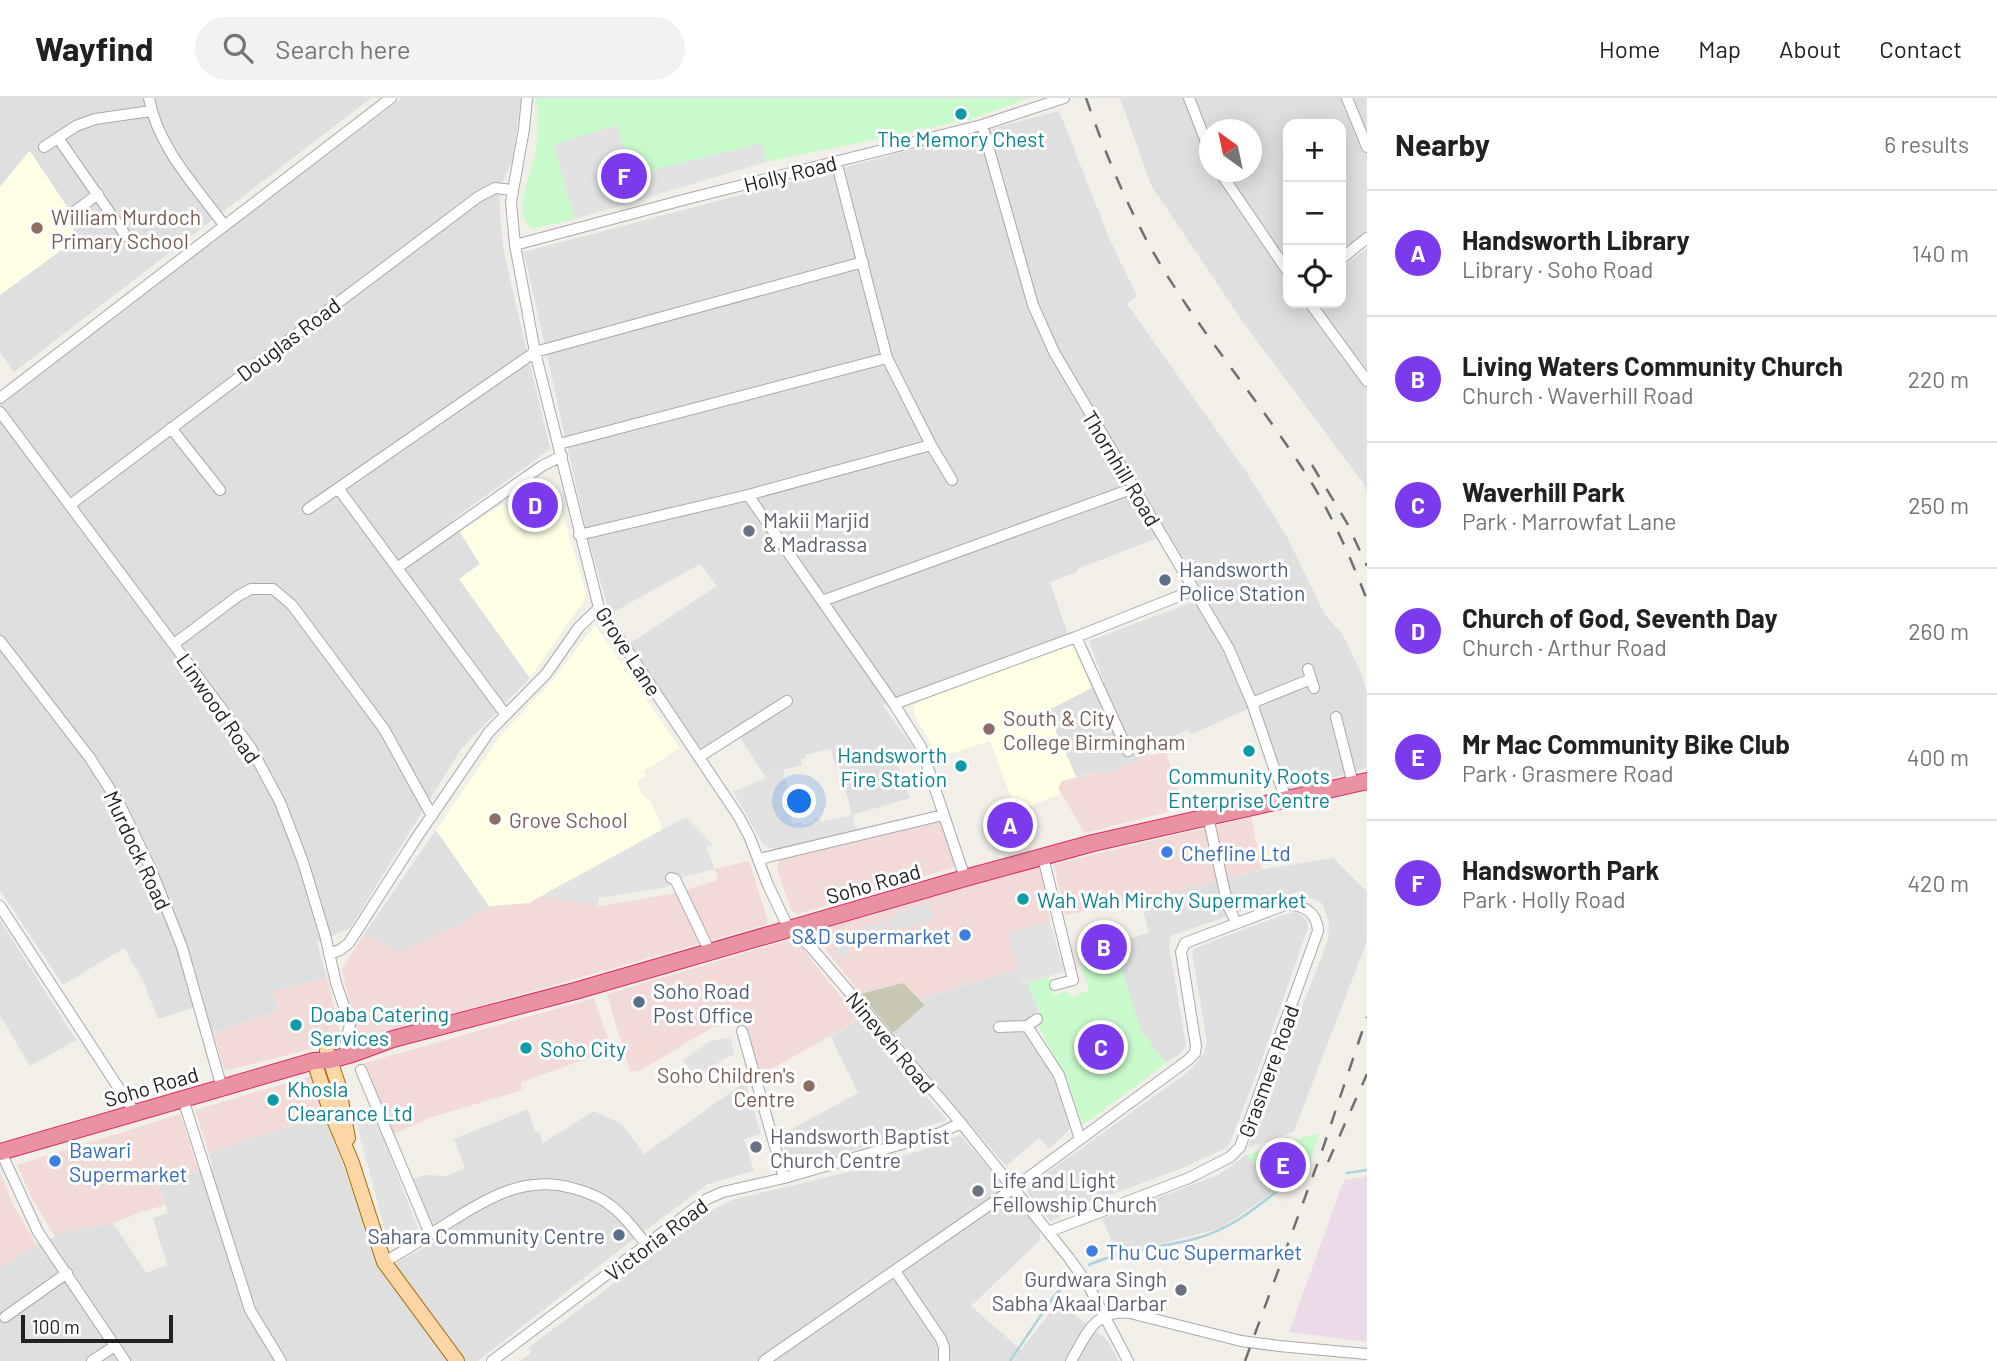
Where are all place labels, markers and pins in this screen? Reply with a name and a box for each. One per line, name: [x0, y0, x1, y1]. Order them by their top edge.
marker: The Memory Chest: [953, 106, 969, 122]
place label: The Memory Chest: [877, 126, 1045, 151]
pin: F: [601, 150, 647, 202]
place label: William Murdoch Primary School: [51, 204, 201, 253]
marker: William Murdoch Primary School: [29, 220, 45, 236]
pin: D: [512, 479, 558, 531]
place label: Makii Marjid & Madrassa: [763, 507, 870, 556]
marker: Makii Marjid & Madrassa: [741, 523, 757, 539]
place label: Handsworth Police Station: [1179, 556, 1305, 605]
marker: Handsworth Police Station: [1157, 572, 1173, 588]
place label: South & City College Birmingham: [1003, 705, 1186, 754]
marker: South & City College Birmingham: [981, 721, 997, 737]
place label: Handsworth Fire Station: [837, 742, 947, 791]
marker: Community Roots Enterprise Centre: [1241, 743, 1257, 759]
marker: Handsworth Fire Station: [953, 758, 969, 774]
place label: Community Roots Enterprise Centre: [1168, 763, 1330, 812]
pin: A: [987, 799, 1033, 851]
place label: Grove School: [509, 807, 628, 832]
marker: Grove School: [487, 811, 503, 827]
place label: Chefline Ltd: [1181, 840, 1291, 865]
marker: Chefline Ltd: [1159, 844, 1175, 860]
place label: Wah Wah Mirchy Supermarket: [1037, 887, 1307, 912]
marker: Wah Wah Mirchy Supermarket: [1015, 891, 1031, 907]
pin: B: [1081, 921, 1127, 973]
place label: S&D supermarket: [792, 923, 951, 948]
marker: S&D supermarket: [957, 927, 973, 943]
place label: Soho Road Post Office: [653, 978, 753, 1027]
marker: Soho Road Post Office: [631, 994, 647, 1010]
place label: Doaba Catering Services: [310, 1001, 449, 1050]
marker: Doaba Catering Services: [288, 1017, 304, 1033]
pin: C: [1078, 1021, 1124, 1073]
place label: Soho City: [540, 1036, 626, 1061]
marker: Soho City: [518, 1040, 534, 1056]
place label: Soho Children's Centre: [657, 1062, 795, 1111]
place label: Khosla Clearance Ltd: [287, 1076, 413, 1125]
marker: Soho Children's Centre: [801, 1078, 817, 1094]
marker: Khosla Clearance Ltd: [265, 1092, 281, 1108]
place label: Handsworth Baptist Church Centre: [770, 1123, 950, 1172]
place label: Bawari Supermarket: [69, 1137, 187, 1186]
marker: Handsworth Baptist Church Centre: [748, 1139, 764, 1155]
pin: E: [1260, 1139, 1306, 1191]
marker: Bawari Supermarket: [47, 1153, 63, 1169]
place label: Life and Light Fellowship Church: [992, 1167, 1157, 1216]
marker: Life and Light Fellowship Church: [970, 1183, 986, 1199]
place label: Sahara Community Centre: [367, 1223, 605, 1248]
marker: Sahara Community Centre: [611, 1227, 627, 1243]
place label: Thu Cuc Supermarket: [1106, 1239, 1302, 1264]
marker: Thu Cuc Supermarket: [1084, 1243, 1100, 1259]
place label: Gurdwara Singh Sabha Akaal Darbar: [992, 1266, 1167, 1315]
marker: Gurdwara Singh Sabha Akaal Darbar: [1173, 1282, 1189, 1298]

